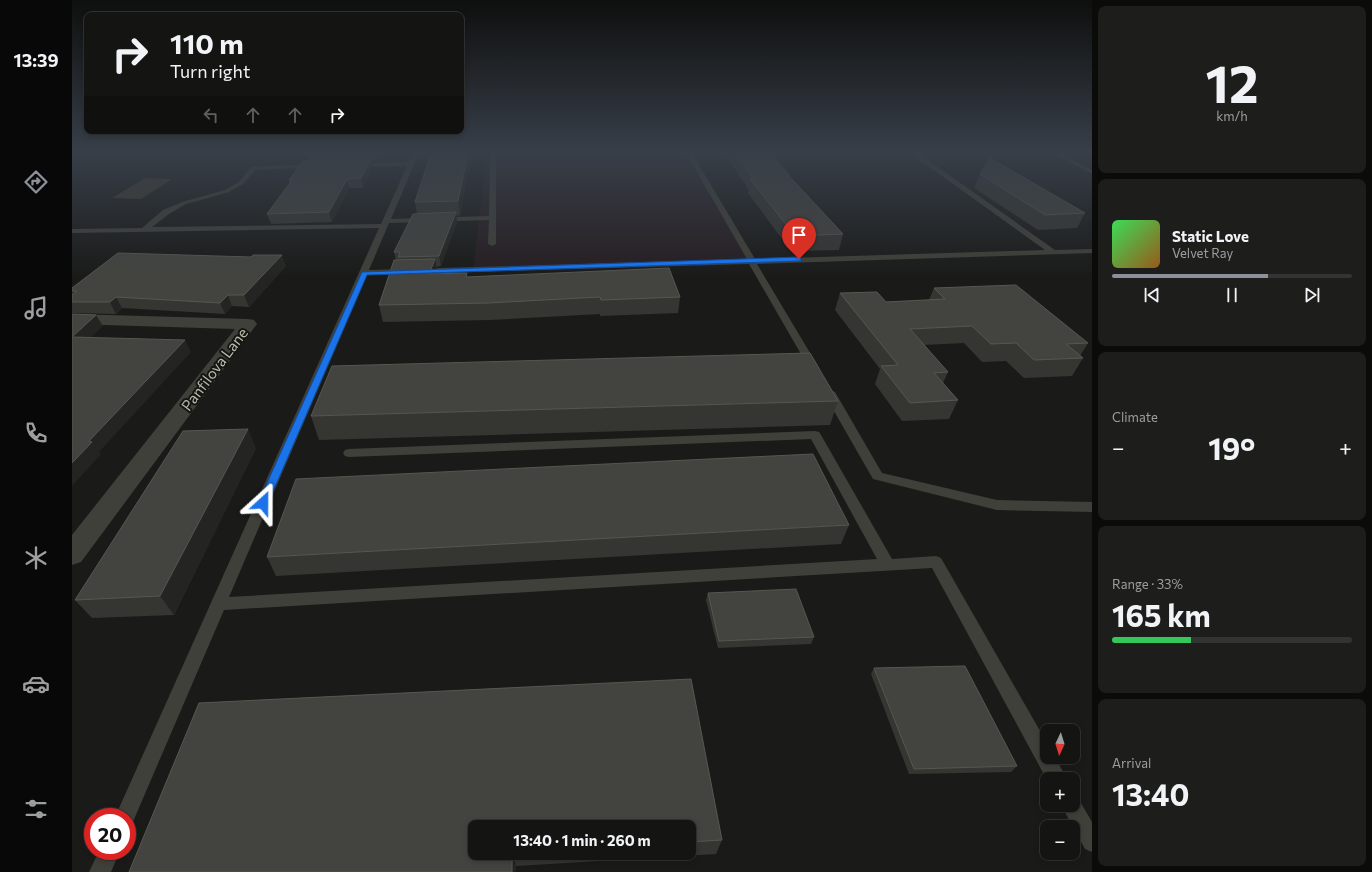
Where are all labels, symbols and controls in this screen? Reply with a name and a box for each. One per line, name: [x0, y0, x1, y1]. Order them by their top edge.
text: 110 m: [170, 26, 244, 60]
icon: right: [104, 28, 156, 80]
text: 13:39: [14, 49, 58, 71]
text: 12: [1205, 50, 1259, 114]
text: Turn right: [170, 60, 250, 82]
icon: left: [200, 104, 222, 126]
icon: ahead: [242, 104, 264, 126]
icon: ahead: [284, 104, 306, 126]
icon: right: [326, 104, 348, 126]
text: km/h: [1216, 108, 1248, 124]
icon: directions: [22, 168, 50, 196]
pin: [782, 218, 816, 259]
icon: arrive: [788, 224, 810, 246]
text: Static Love: [1172, 227, 1249, 245]
text: Velvet Ray: [1172, 245, 1233, 261]
icon: previous: [1141, 284, 1163, 306]
icon: pause: [1221, 284, 1243, 306]
icon: next: [1301, 284, 1323, 306]
icon: music: [22, 294, 50, 322]
street label: Panfilova Lane: [177, 324, 251, 414]
text: Climate: [1112, 409, 1158, 425]
icon: phone: [22, 419, 50, 447]
text: 19°: [1208, 429, 1255, 466]
text: −: [1112, 434, 1125, 461]
text: +: [1339, 434, 1352, 461]
position arrow: [242, 482, 284, 524]
icon: climate: [22, 544, 50, 572]
text: Range · 33%: [1112, 576, 1183, 592]
text: 165 km: [1112, 596, 1211, 633]
icon: car: [22, 670, 50, 698]
north arrow: [1040, 724, 1080, 764]
map controls: [1040, 724, 1080, 860]
text: Arrival: [1112, 755, 1151, 771]
button: +: [1040, 772, 1080, 812]
text: 13:40: [1112, 775, 1189, 812]
icon: filters: [22, 795, 50, 823]
speed limit sign: 20: [84, 808, 136, 860]
button: −: [1040, 820, 1080, 860]
text: 13:40 · 1 min · 260 m: [513, 831, 651, 849]

